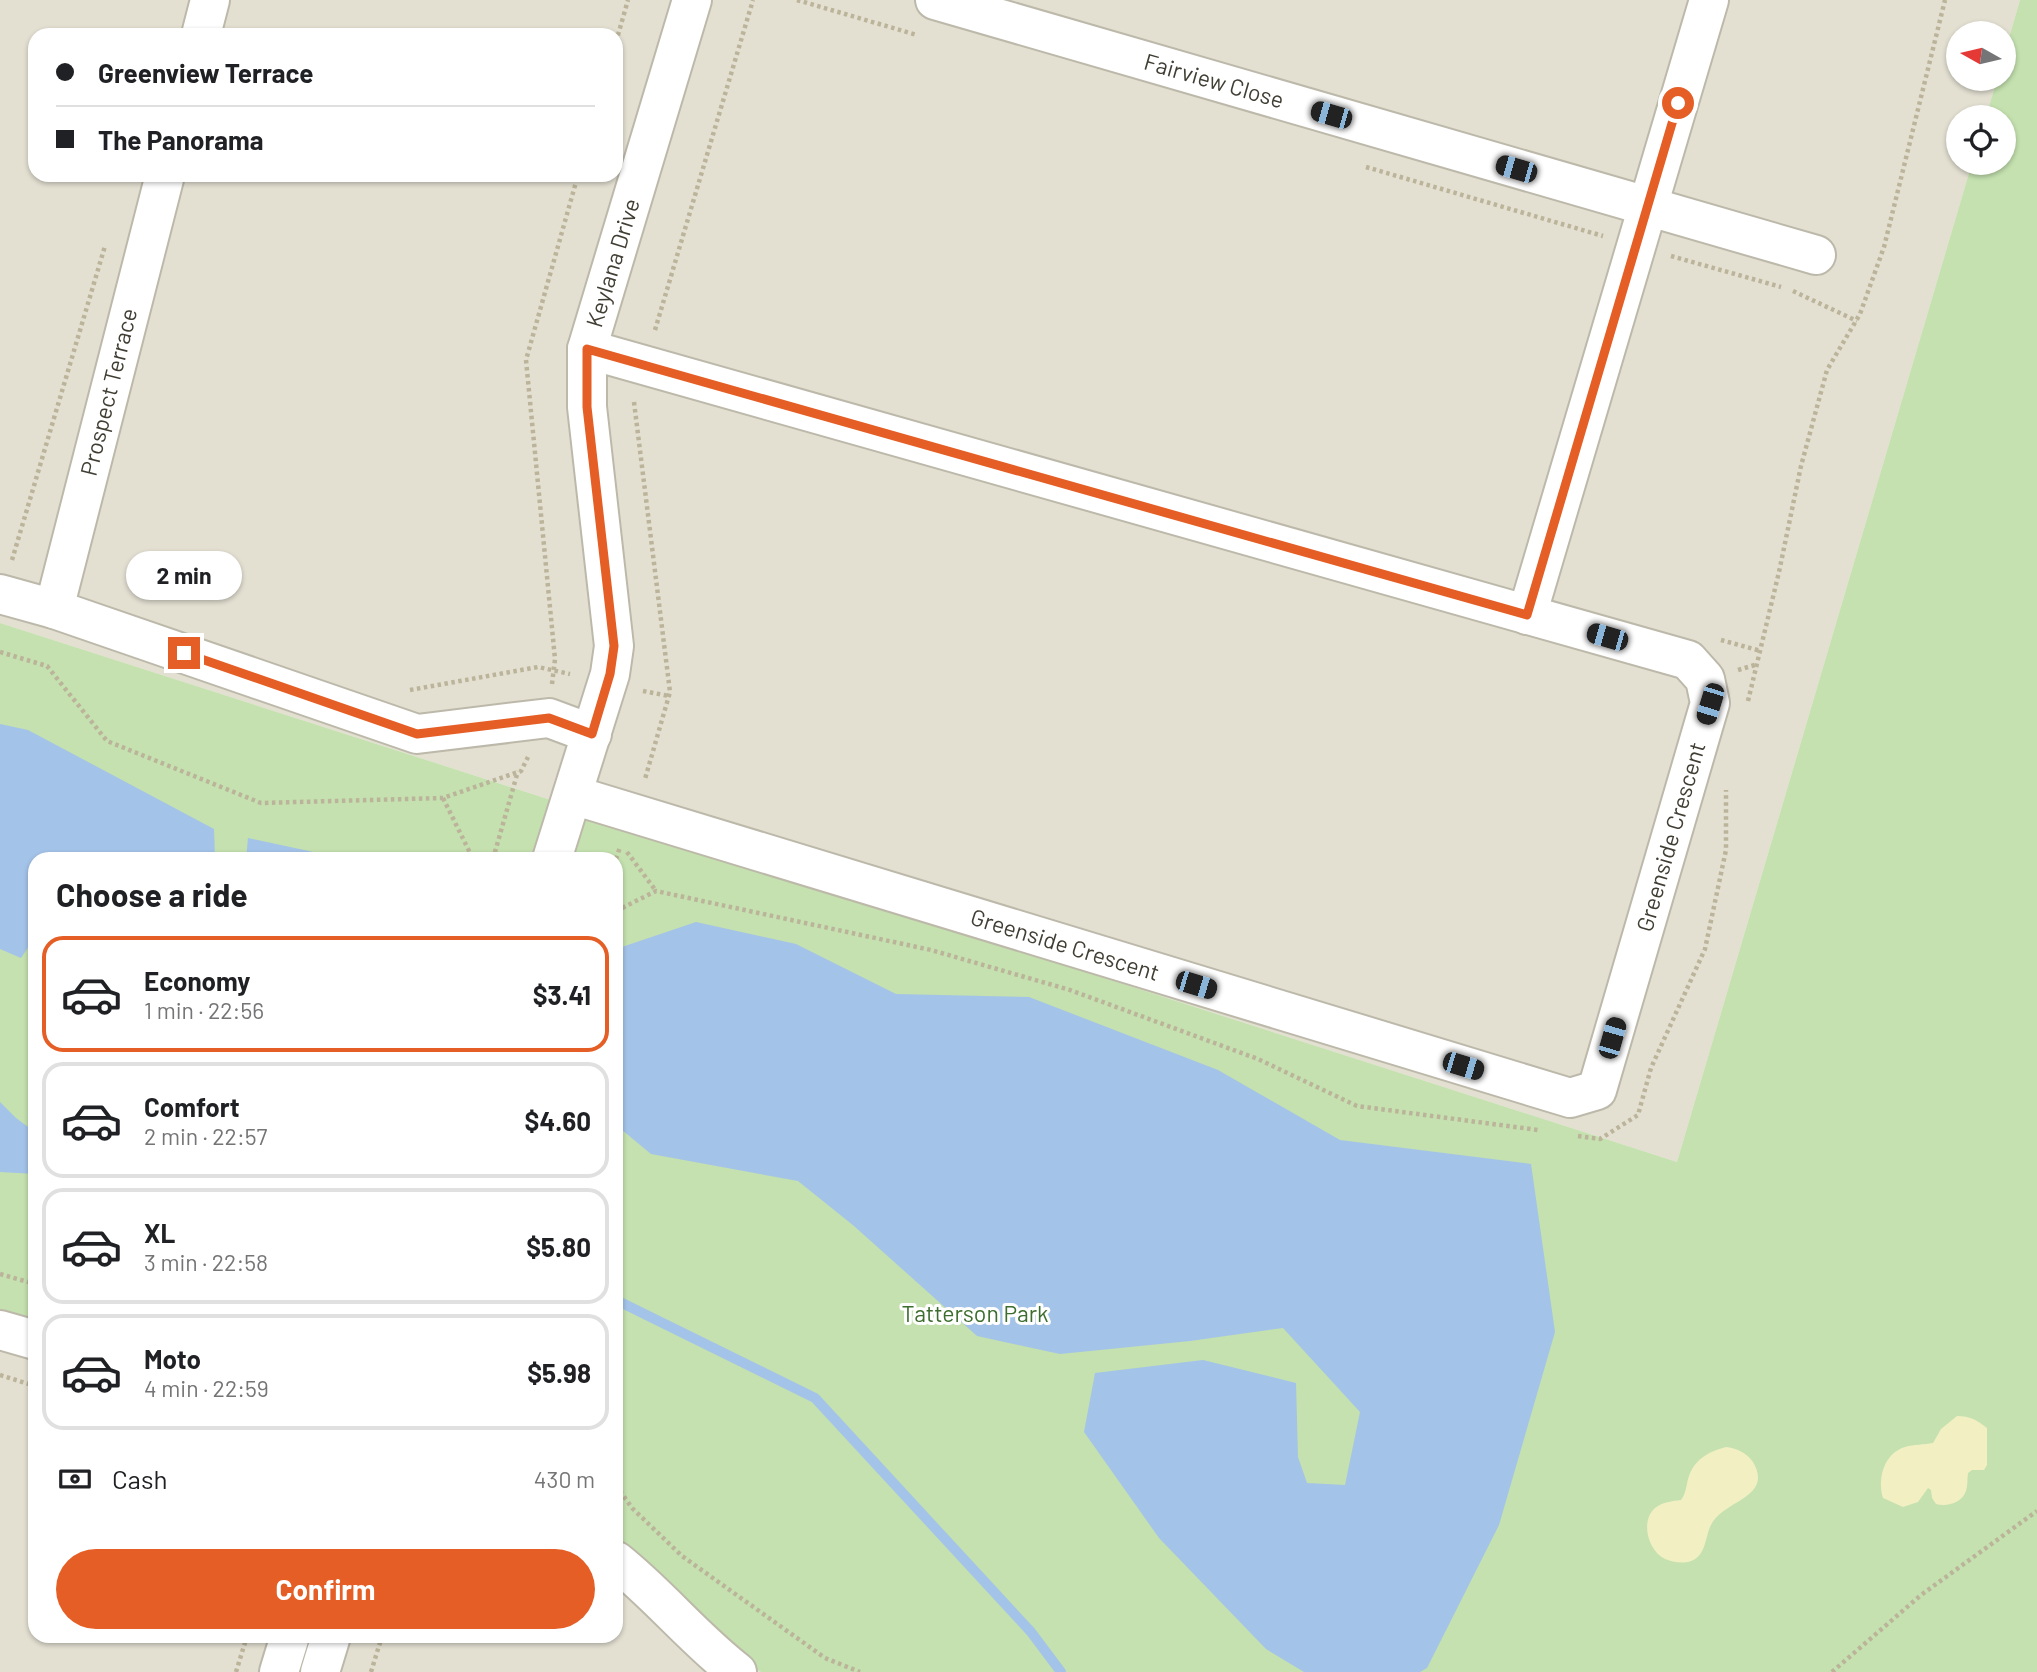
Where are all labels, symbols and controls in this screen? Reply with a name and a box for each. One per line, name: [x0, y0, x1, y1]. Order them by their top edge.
north arrow: [1946, 21, 2016, 91]
map controls: [1946, 21, 2016, 175]
street label: Fairview Close: [1141, 47, 1287, 113]
text: Greenview Terrace: [98, 57, 313, 88]
route start: [1662, 87, 1694, 119]
car: [1308, 99, 1355, 131]
button: locate: [1946, 105, 2016, 175]
text: The Panorama: [98, 124, 263, 155]
car: [1493, 153, 1540, 185]
street label: Keylana Drive: [579, 195, 645, 331]
street label: Prospect Terrace: [74, 305, 142, 478]
callout: 2 min: [126, 552, 242, 600]
text: 2 min: [156, 561, 212, 589]
car: [1584, 621, 1631, 653]
route end: [168, 637, 200, 669]
car: [1694, 681, 1727, 727]
street label: Greenside Crescent: [1630, 739, 1710, 935]
text: Choose a ride: [56, 875, 248, 913]
street label: Greenside Crescent: [968, 902, 1163, 986]
icon: car: [60, 963, 123, 1026]
text: Economy: [144, 965, 250, 996]
car: [1173, 969, 1220, 1001]
text: $3.41: [533, 979, 591, 1010]
text: 1 min · 22:56: [144, 996, 264, 1024]
car: [1597, 1015, 1628, 1061]
car: [1440, 1050, 1487, 1082]
icon: car: [60, 1089, 123, 1152]
text: Comfort: [144, 1091, 240, 1122]
text: $4.60: [525, 1105, 591, 1136]
text: 2 min · 22:57: [144, 1122, 267, 1150]
icon: car: [60, 1215, 123, 1278]
text: XL: [144, 1217, 175, 1248]
text: $5.80: [526, 1231, 591, 1262]
text: 3 min · 22:58: [144, 1248, 268, 1276]
park label: Tatterson Park: [901, 1299, 1049, 1327]
icon: car: [60, 1341, 123, 1404]
text: Moto: [144, 1343, 201, 1374]
text: $5.98: [527, 1357, 591, 1388]
text: 4 min · 22:59: [144, 1374, 269, 1402]
icon: cash: [56, 1460, 94, 1498]
text: Cash: [112, 1463, 167, 1494]
text: 430 m: [534, 1465, 595, 1493]
button: Confirm: [56, 1549, 595, 1629]

